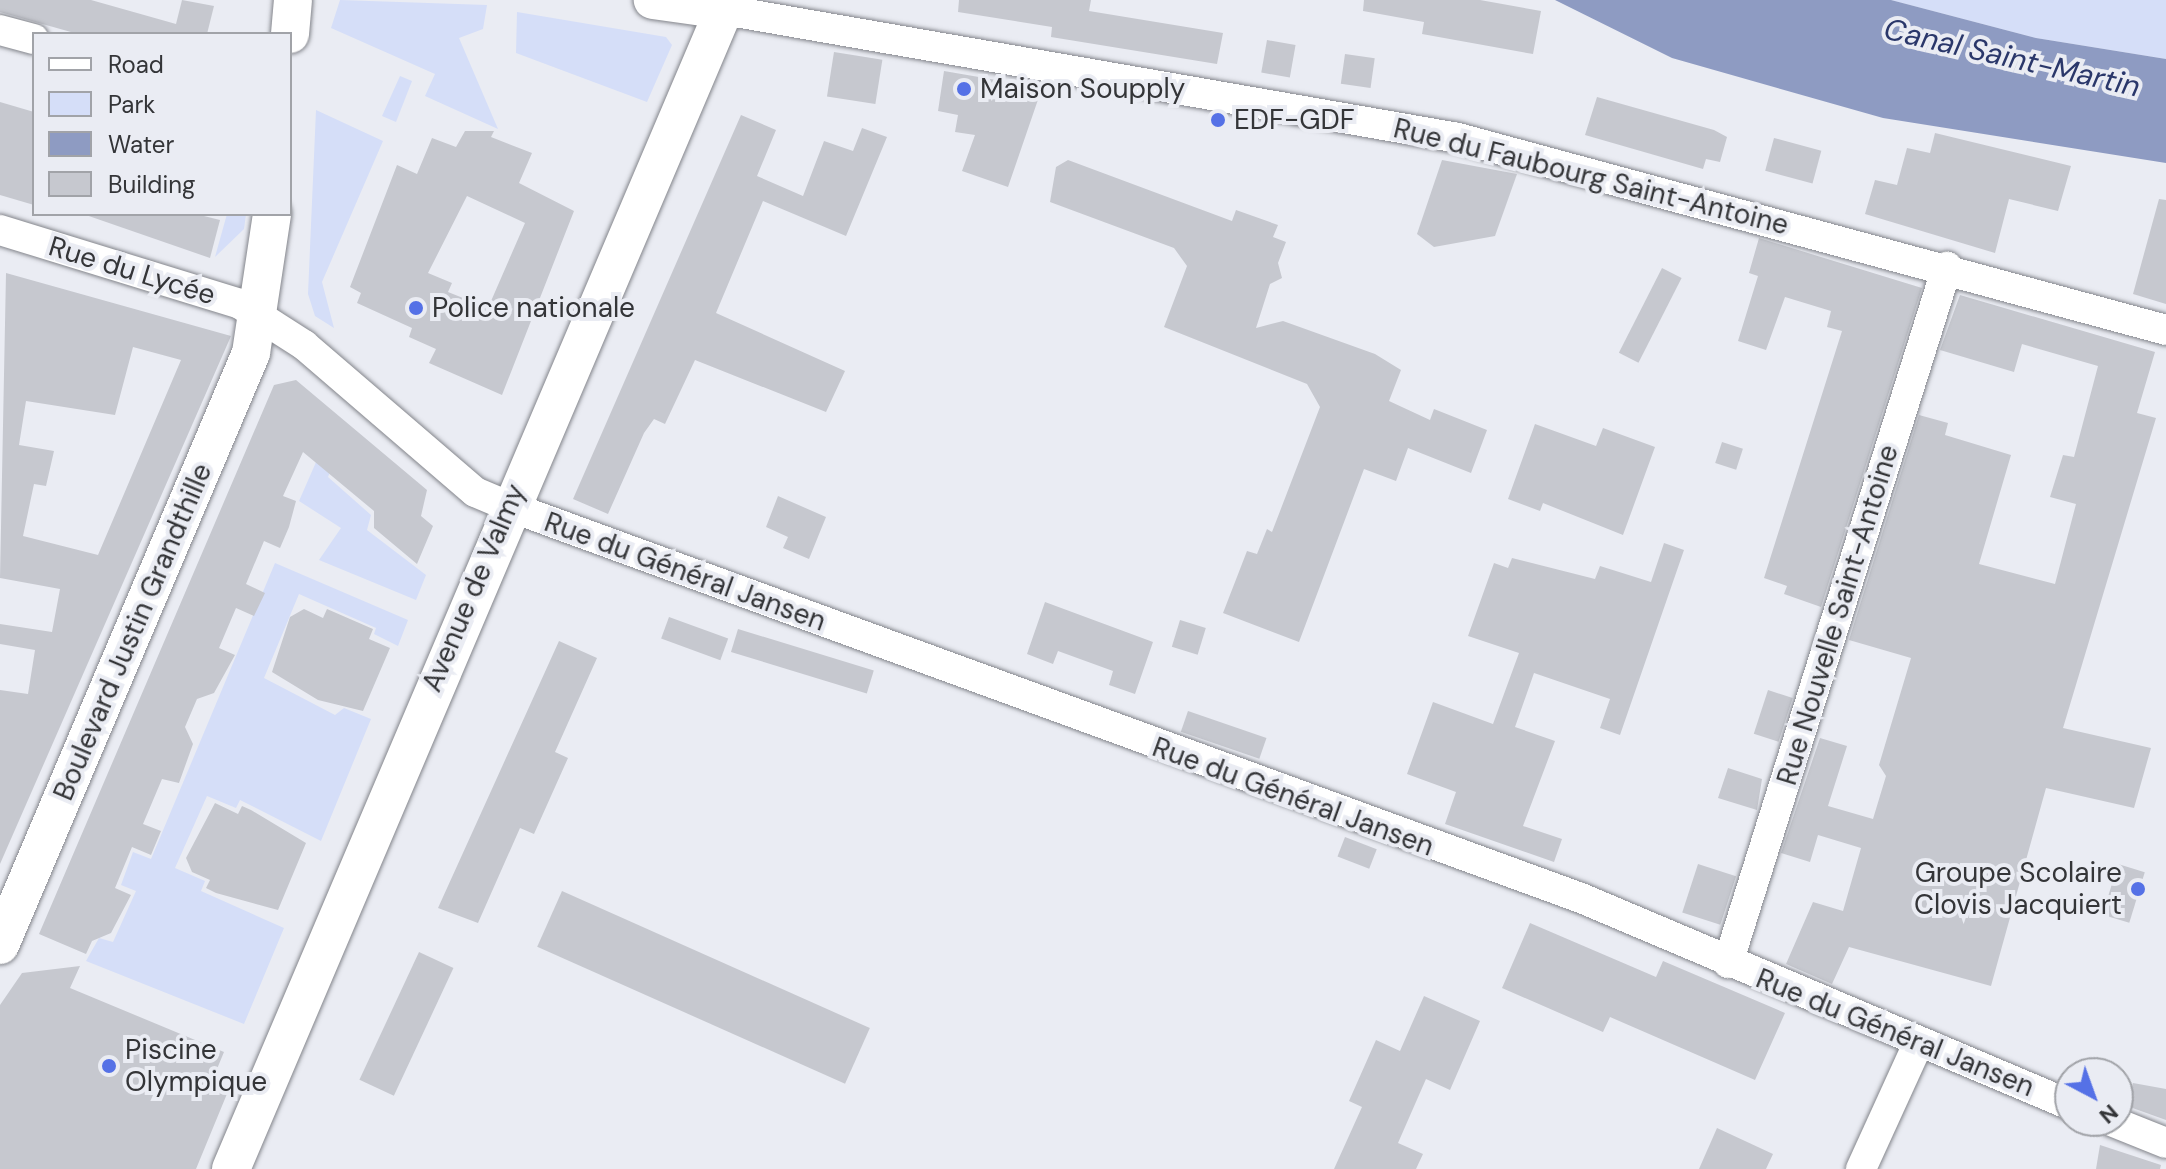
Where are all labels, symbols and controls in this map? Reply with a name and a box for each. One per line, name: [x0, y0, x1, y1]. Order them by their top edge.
water label: Canal Saint-Martin: [1881, 11, 2143, 105]
legend: [32, 32, 292, 216]
text: Road: [108, 49, 164, 80]
place label: Maison Soupply: [980, 72, 1185, 106]
marker: Maison Soupply: [955, 80, 973, 98]
text: Park: [108, 89, 155, 120]
place label: EDF-GDF: [1234, 103, 1355, 137]
marker: EDF-GDF: [1209, 111, 1227, 129]
street label: Rue du Faubourg Saint-Antoine: [1390, 112, 1792, 242]
text: Water: [108, 129, 174, 160]
text: Building: [108, 169, 195, 200]
street label: Rue du Lycée: [45, 230, 219, 312]
place label: Police nationale: [432, 291, 635, 325]
marker: Police nationale: [407, 299, 425, 317]
street label: Rue Nouvelle Saint-Antoine: [1770, 441, 1906, 789]
street label: Boulevard Justin Grandthille: [47, 459, 219, 805]
street label: Avenue de Valmy: [415, 479, 533, 697]
street label: Rue du Général Jansen: [540, 505, 830, 639]
street label: Rue du Général Jansen: [1148, 730, 1438, 864]
place label: Groupe Scolaire Clovis Jacquiert: [1914, 856, 2122, 922]
marker: Groupe Scolaire Clovis Jacquiert: [2129, 880, 2147, 898]
street label: Rue du Général Jansen: [1751, 962, 2039, 1104]
place label: Piscine Olympique: [125, 1033, 267, 1099]
marker: Piscine Olympique: [100, 1057, 118, 1075]
north arrow: [2054, 1057, 2134, 1137]
text: N: [2093, 1098, 2124, 1130]

